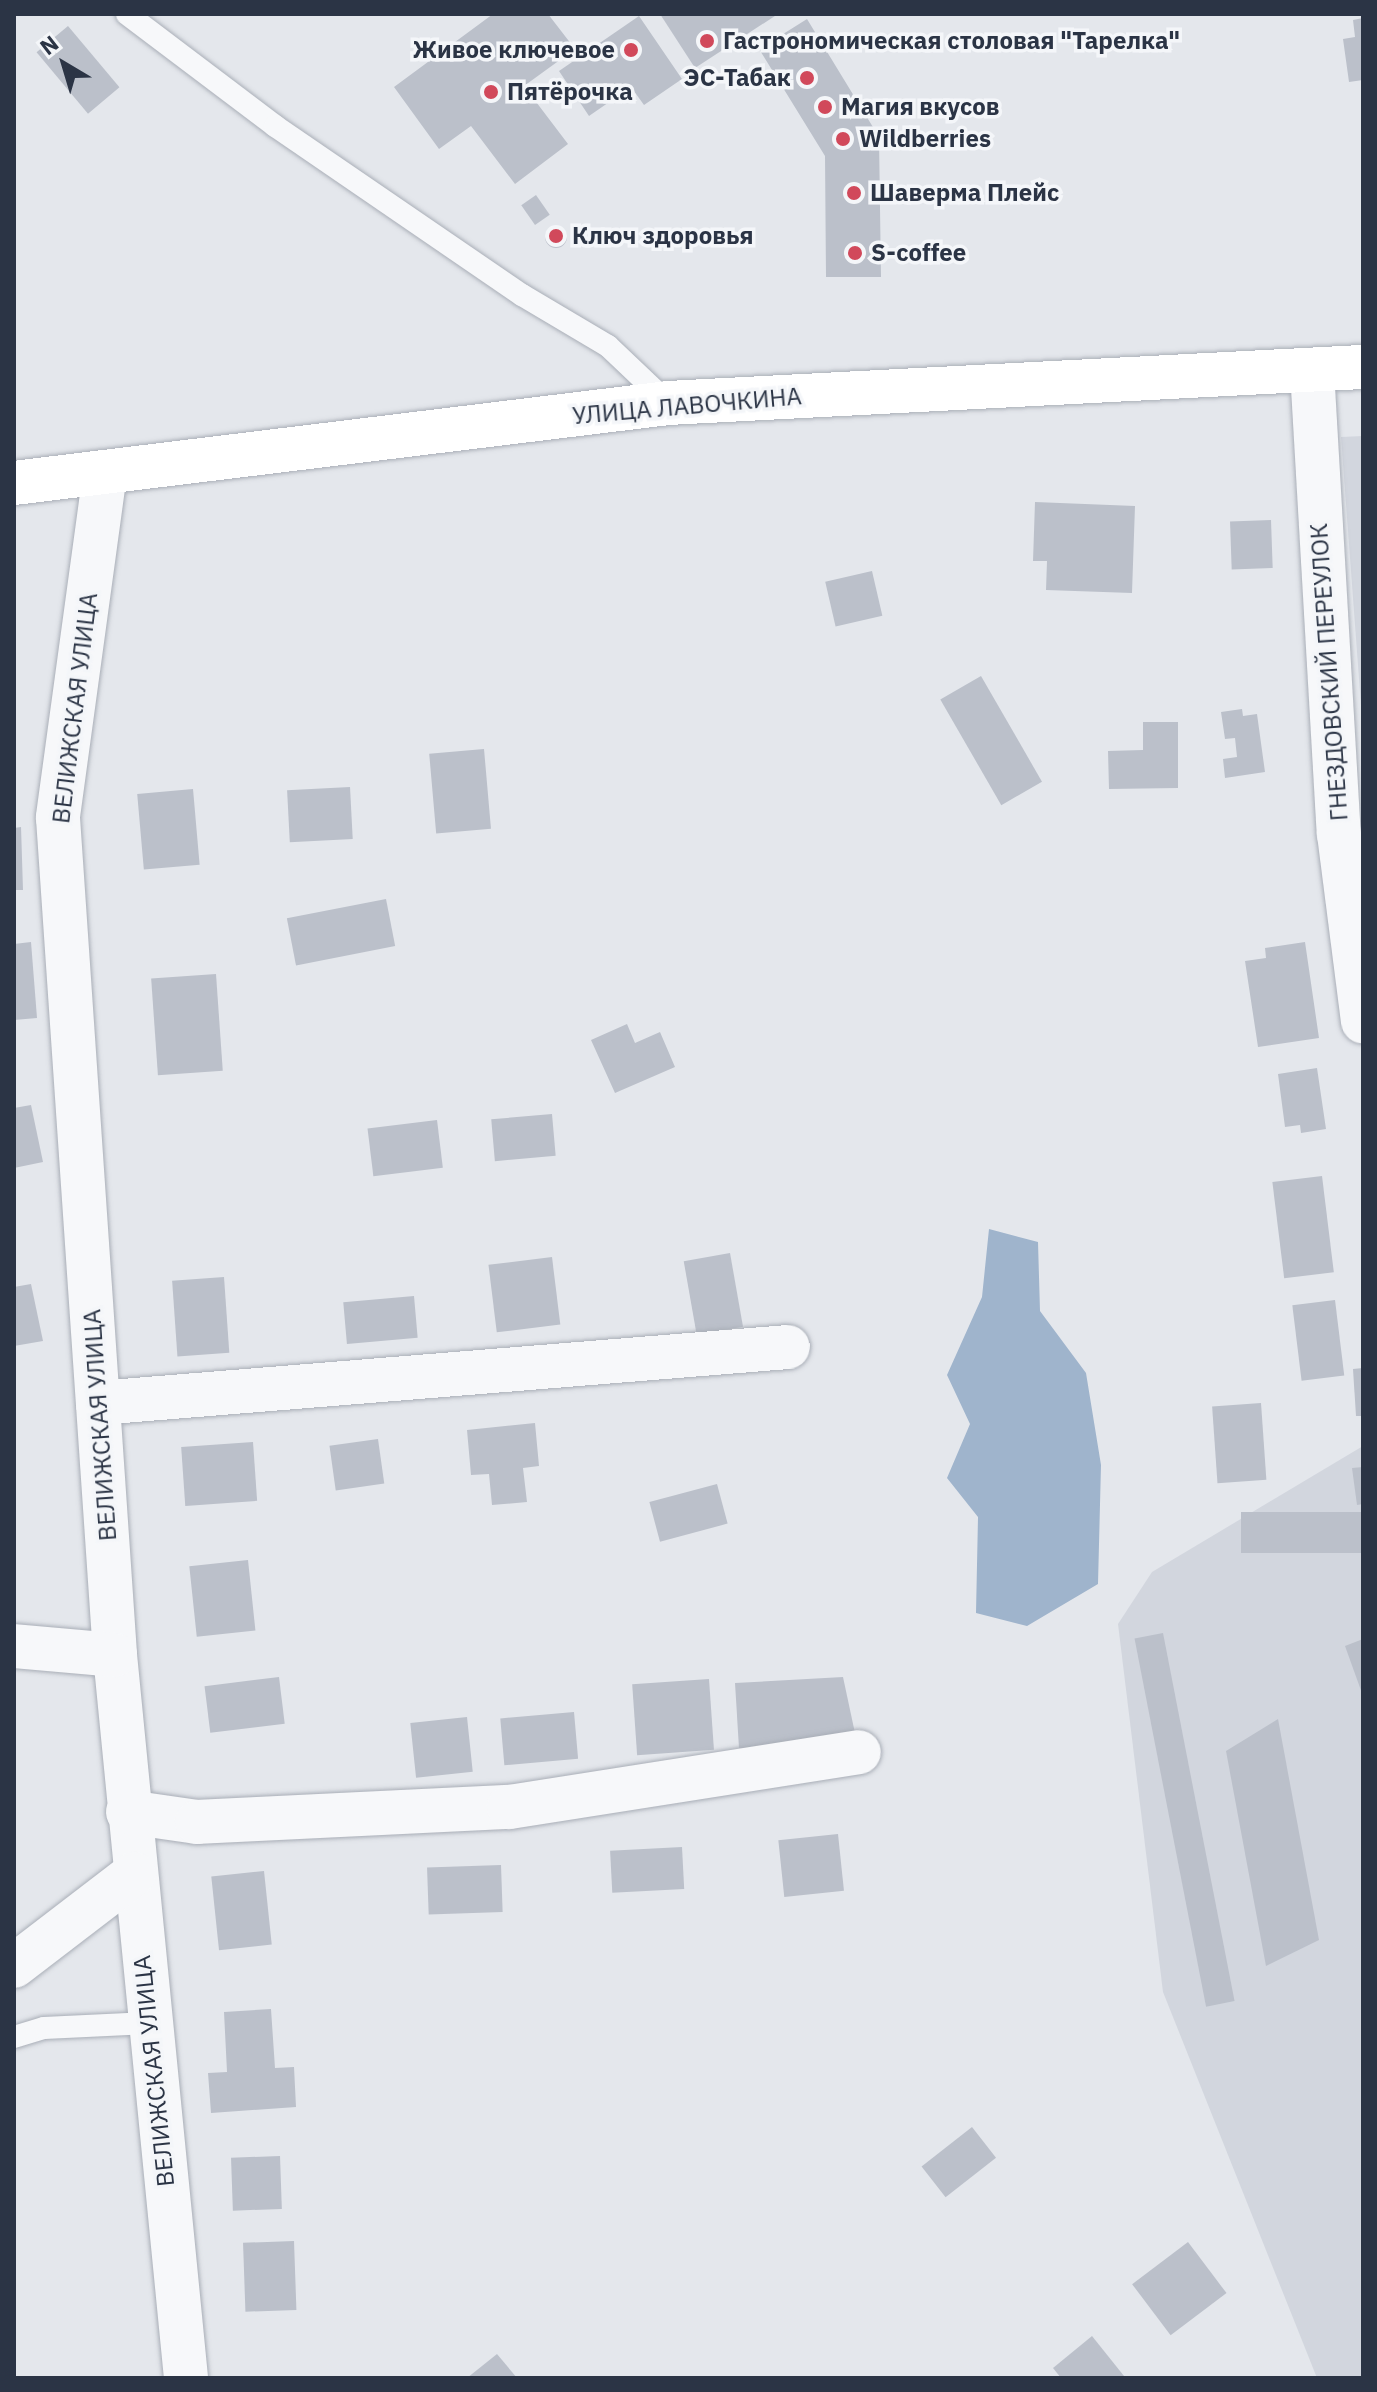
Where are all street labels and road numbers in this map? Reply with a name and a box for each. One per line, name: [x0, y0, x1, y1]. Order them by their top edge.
street label: УЛИЦА ЛАВОЧКИНА: [571, 382, 803, 430]
street label: ГНЕЗДОВСКИЙ ПЕРЕУЛОК: [1304, 522, 1354, 822]
street label: ВЕЛИЖСКАЯ УЛИЦА: [47, 591, 103, 825]
street label: ВЕЛИЖСКАЯ УЛИЦА: [78, 1308, 122, 1542]
street label: ВЕЛИЖСКАЯ УЛИЦА: [128, 1954, 180, 2188]

